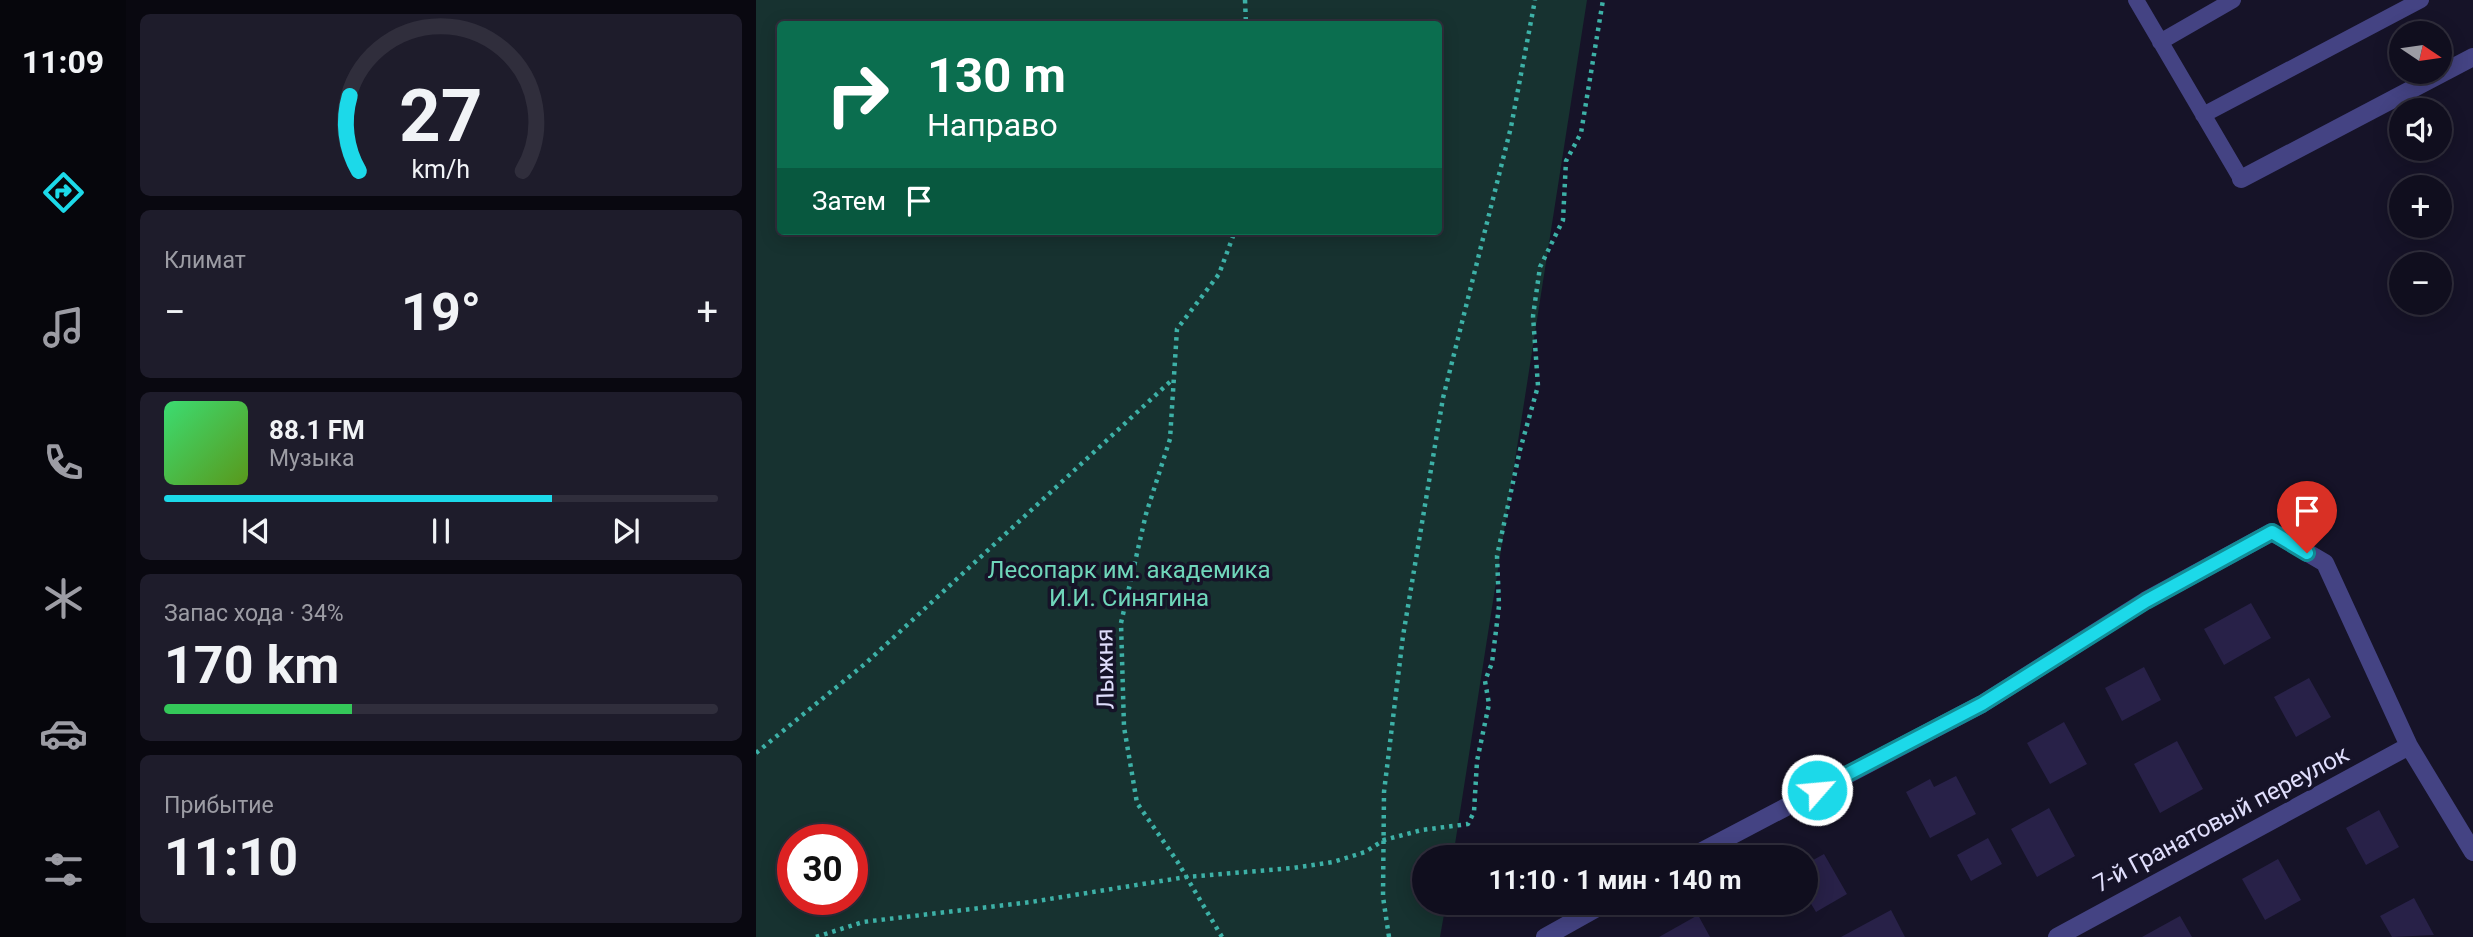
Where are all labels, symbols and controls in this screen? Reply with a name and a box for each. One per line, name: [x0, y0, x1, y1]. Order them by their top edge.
north arrow: [2389, 21, 2452, 84]
map controls: [2389, 21, 2452, 315]
text: 11:09: [22, 43, 104, 81]
text: 130 m: [927, 47, 1066, 104]
icon: right: [812, 49, 903, 140]
text: 27: [399, 73, 483, 159]
button: sound: [2389, 98, 2452, 161]
text: Направо: [927, 106, 1058, 144]
text: km/h: [412, 155, 470, 184]
icon: directions: [39, 168, 88, 217]
button: +: [2389, 175, 2452, 238]
icon: arrive: [900, 182, 938, 220]
text: Затем: [812, 186, 886, 216]
text: Климат: [164, 247, 246, 274]
button: −: [2389, 252, 2452, 315]
text: 19°: [401, 282, 481, 343]
text: −: [164, 290, 186, 334]
text: +: [696, 290, 718, 334]
icon: music: [39, 303, 88, 352]
text: 88.1 FM: [269, 415, 365, 445]
icon: phone: [39, 438, 88, 487]
text: Музыка: [269, 445, 354, 472]
pin: [2277, 481, 2337, 553]
icon: arrive: [2288, 492, 2326, 530]
icon: previous: [237, 512, 275, 550]
icon: pause: [422, 512, 460, 550]
icon: next: [607, 512, 645, 550]
park label: Лесопарк им. академика И.И. Синягина: [987, 556, 1271, 612]
icon: climate: [39, 574, 88, 623]
text: Запас хода · 34%: [164, 600, 344, 627]
street label: Лыжня: [1090, 628, 1120, 710]
text: 170 km: [164, 635, 339, 696]
icon: car: [39, 709, 88, 758]
street label: 7-й Гранатовый переулок: [2089, 740, 2353, 898]
position arrow: [1780, 753, 1854, 827]
text: Прибытие: [164, 792, 274, 819]
speed limit sign: 30: [777, 824, 868, 915]
text: 11:10: [164, 827, 298, 888]
icon: filters: [39, 845, 88, 894]
text: 11:10 · 1 мин · 140 m: [1489, 865, 1741, 895]

